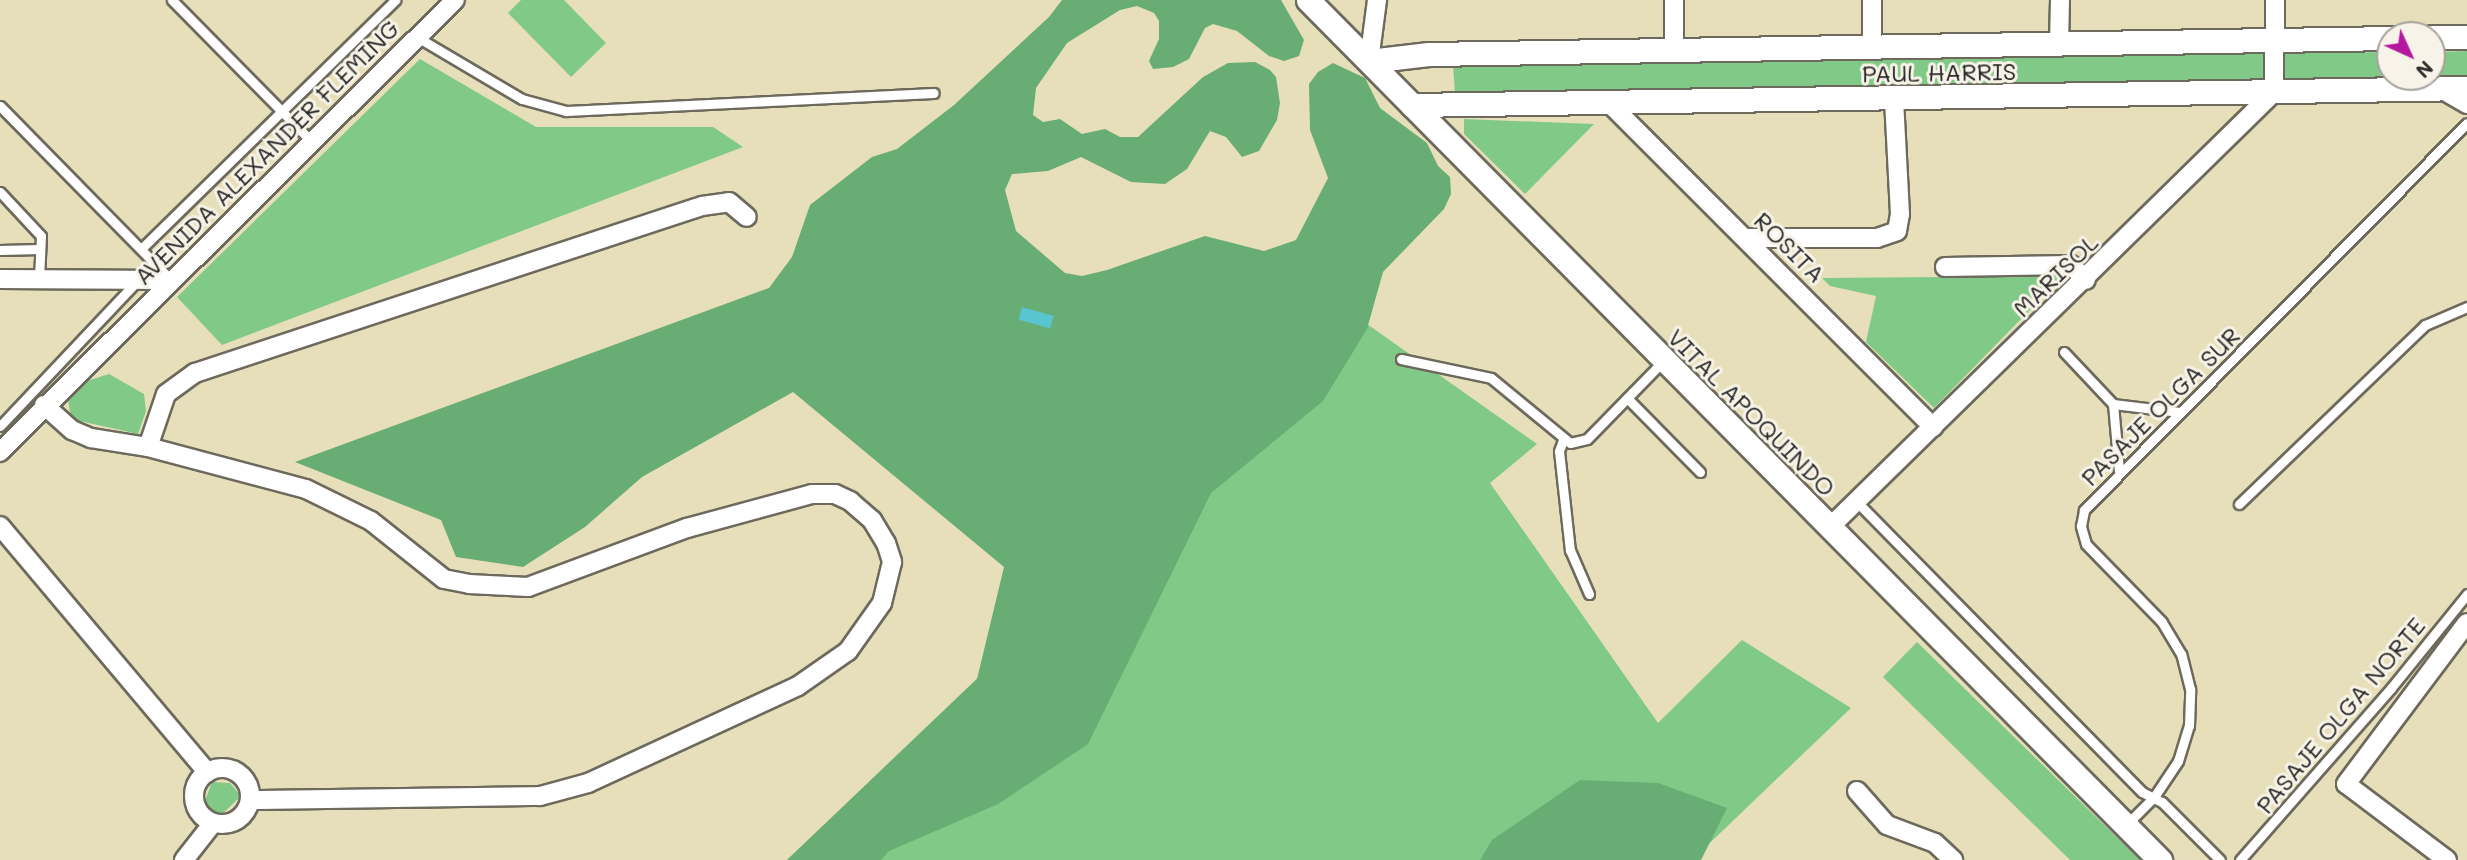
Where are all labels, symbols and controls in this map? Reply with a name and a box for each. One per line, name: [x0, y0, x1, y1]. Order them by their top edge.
street label: AVENIDA ALEXANDER FLEMING: [128, 14, 404, 290]
north arrow: [2376, 21, 2446, 91]
street label: PAUL HARRIS: [1862, 56, 2016, 88]
text: N: [2411, 56, 2439, 84]
street label: ROSITA: [1749, 206, 1831, 288]
street label: MARISOL: [2007, 228, 2103, 322]
street label: PASAJE OLGA SUR: [2075, 321, 2245, 491]
street label: VITAL APOQUINDO: [1662, 322, 1842, 502]
street label: PASAJE OLGA NORTE: [2250, 611, 2430, 819]

